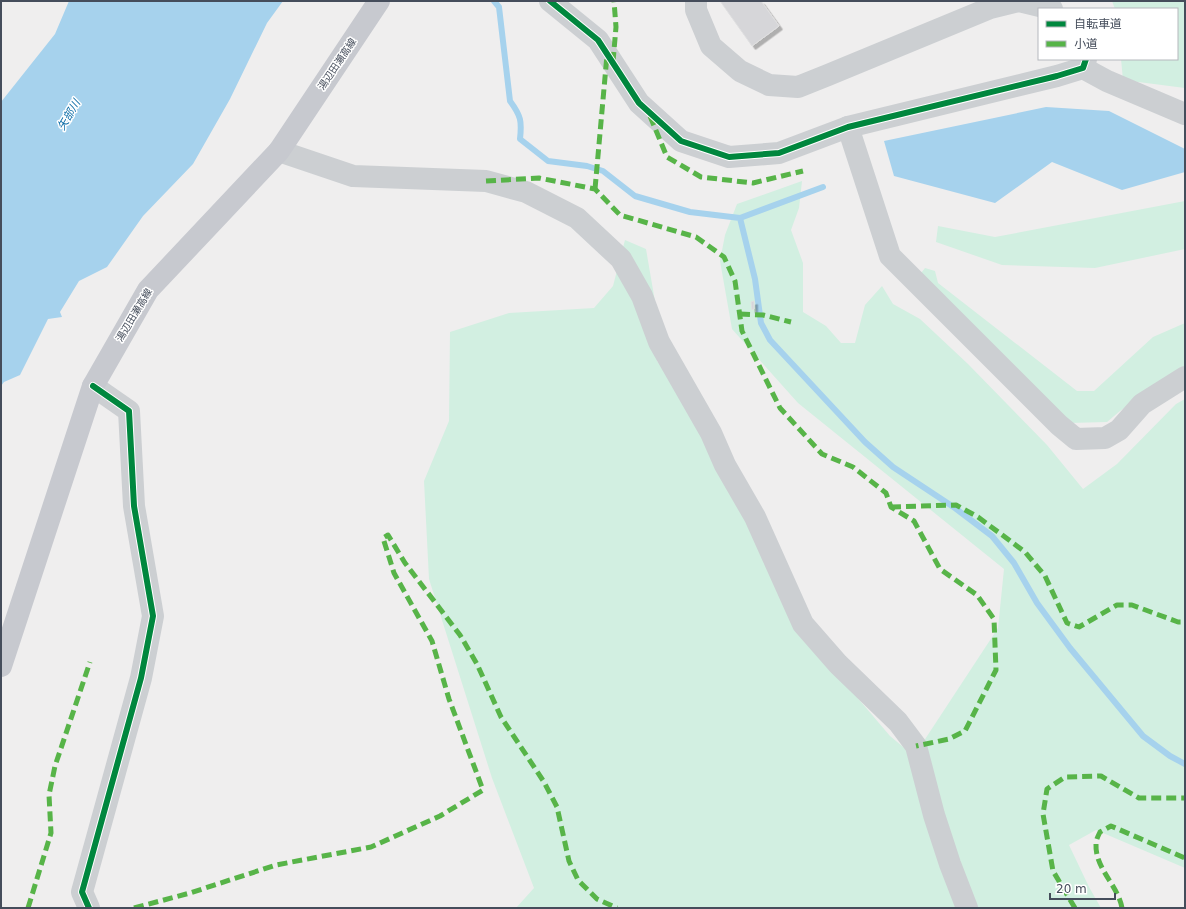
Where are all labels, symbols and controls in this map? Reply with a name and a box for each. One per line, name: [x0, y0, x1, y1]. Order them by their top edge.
legend: [1038, 8, 1178, 60]
text: 自転車道: [1074, 17, 1122, 31]
street label: 湯辺田瀬高線: [316, 36, 358, 92]
text: 小道: [1074, 37, 1098, 51]
water label: 矢部川: [55, 97, 84, 132]
street label: 湯辺田瀬高線: [114, 286, 154, 344]
scale bar: [1050, 875, 1115, 901]
text: 20 m: [1056, 882, 1087, 896]

